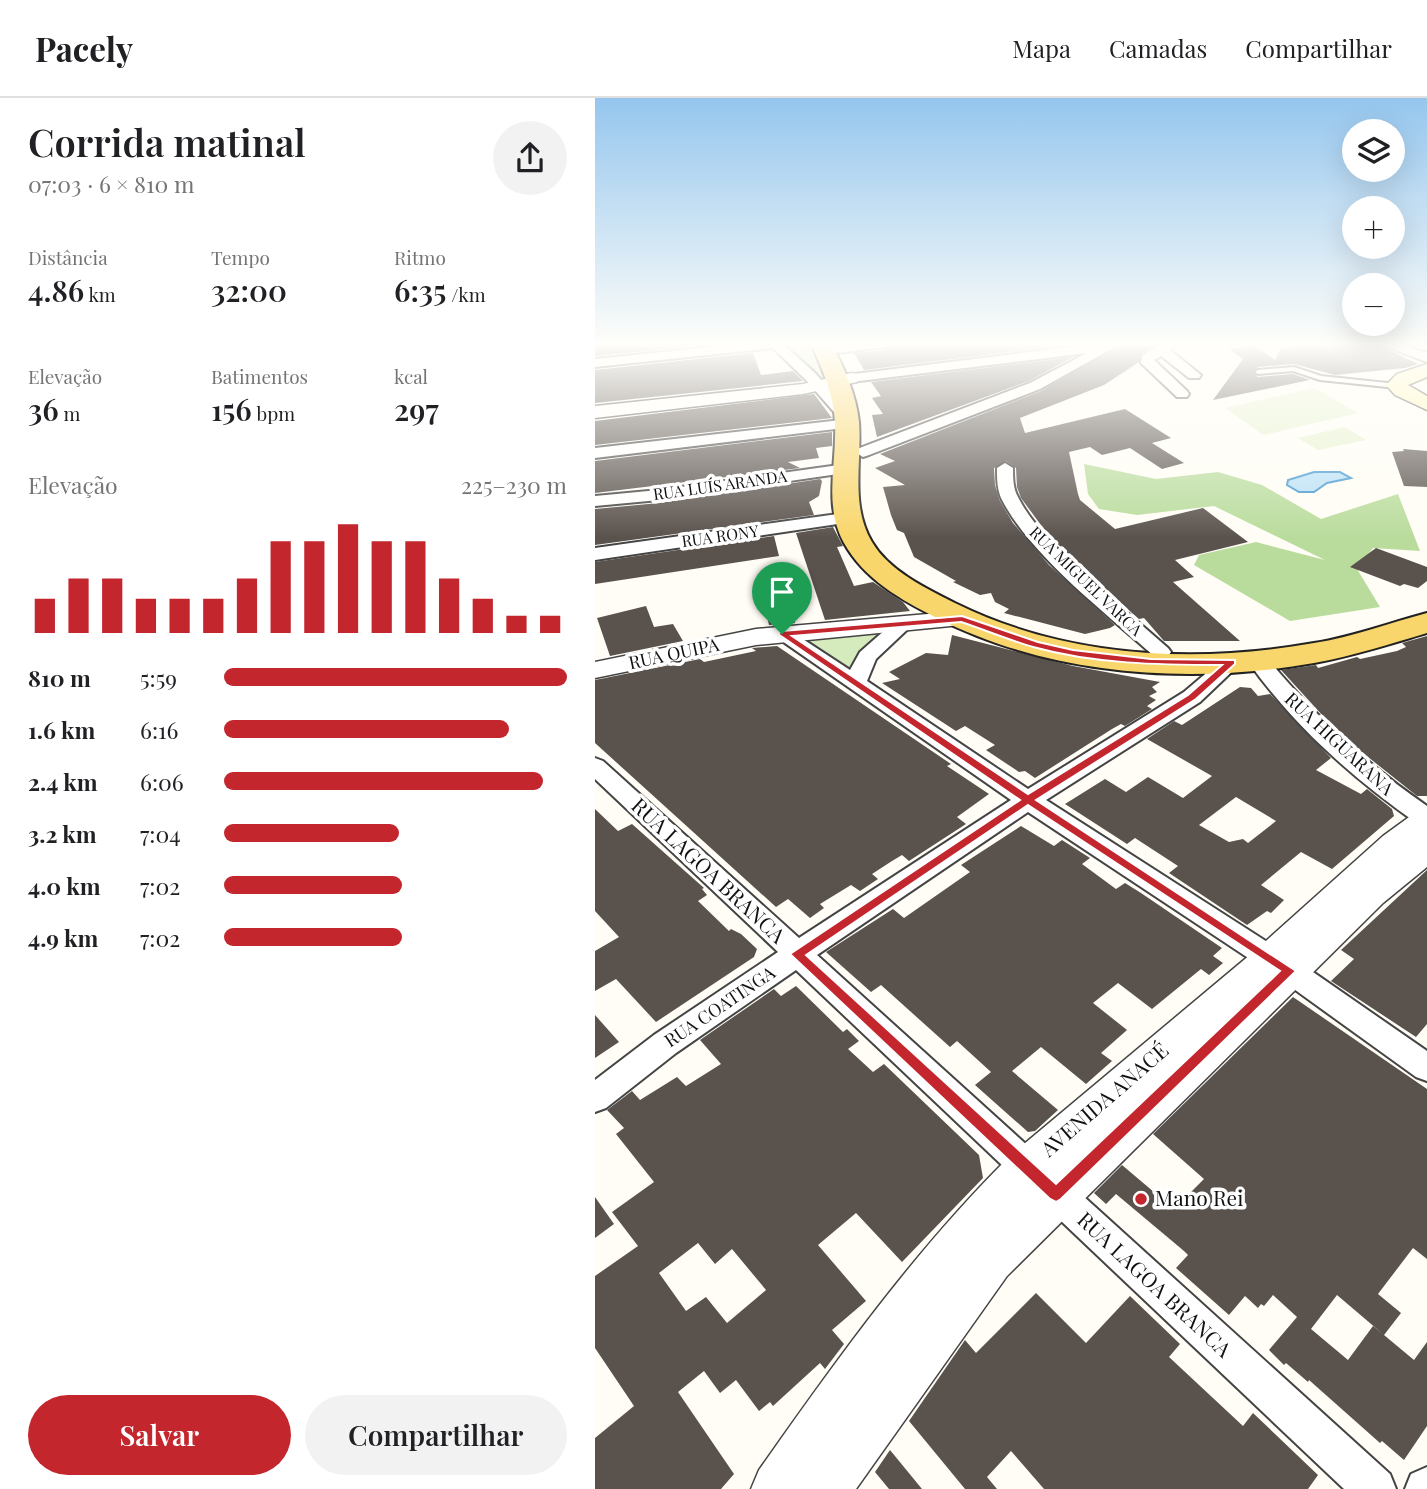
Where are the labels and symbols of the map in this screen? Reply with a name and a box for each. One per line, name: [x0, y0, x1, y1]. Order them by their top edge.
street label: RUA LUÍS ARANDA: [652, 465, 789, 504]
street label: RUA RONY: [680, 520, 760, 551]
street label: RUA MIGUEL VARCA: [1025, 521, 1148, 641]
pin: [752, 562, 812, 634]
street label: RUA QUIPA: [626, 632, 722, 674]
street label: RUA HIGUARANA: [1280, 687, 1400, 800]
street label: RUA LAGOA BRANCA: [626, 791, 793, 949]
street label: RUA COATINGA: [659, 960, 780, 1052]
street label: AVENIDA ANACÉ: [1033, 1035, 1173, 1162]
place label: Mano Rei: [1155, 1183, 1243, 1211]
marker: Mano Rei: [1133, 1191, 1149, 1207]
street label: RUA LAGOA BRANCA: [1072, 1205, 1239, 1363]

